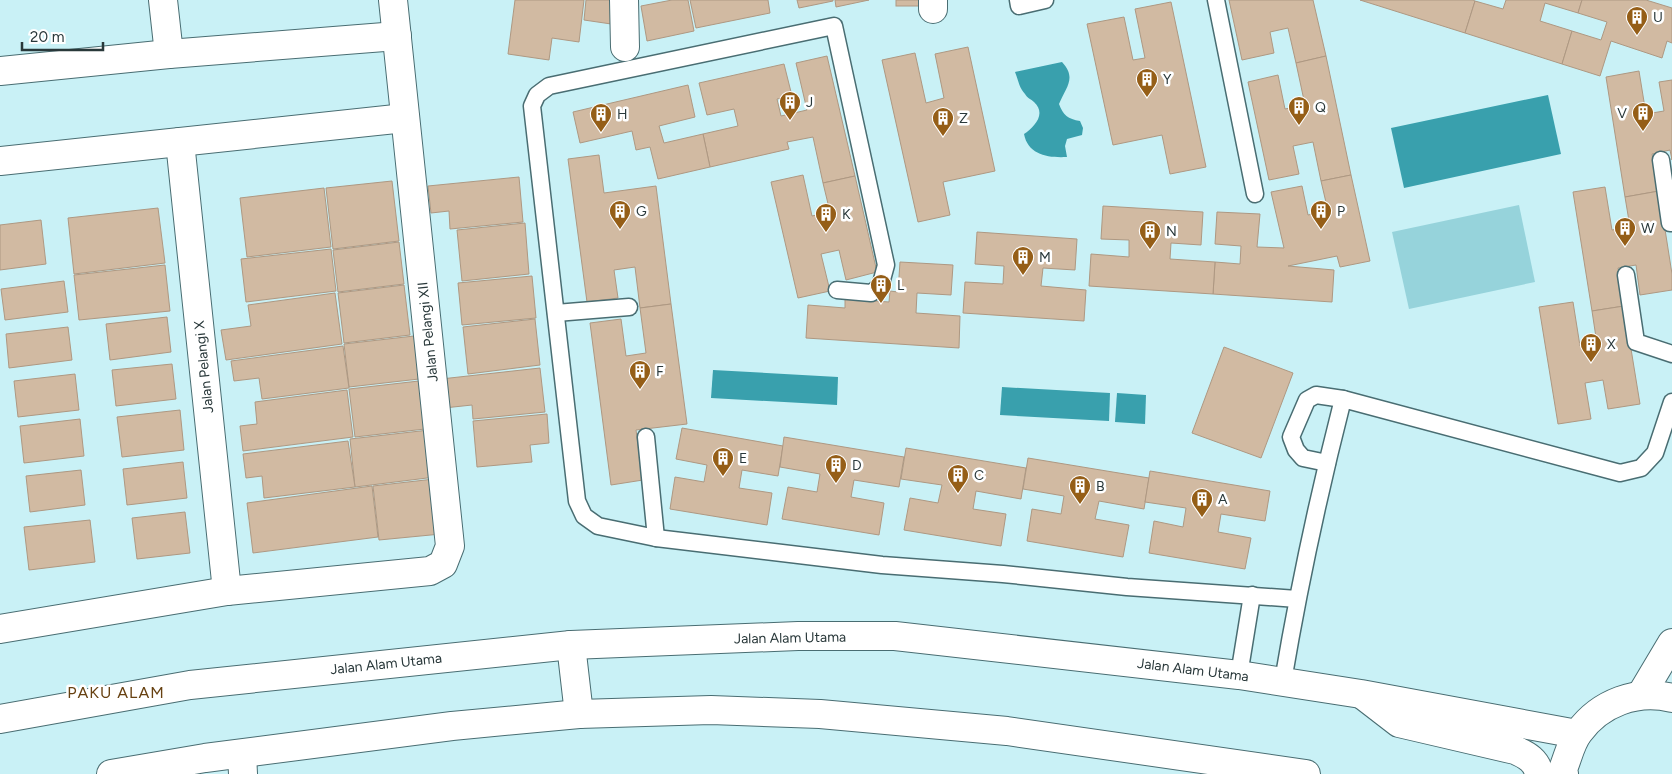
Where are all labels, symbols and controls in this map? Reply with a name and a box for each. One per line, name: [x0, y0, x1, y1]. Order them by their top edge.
building icon: U: [1625, 5, 1649, 36]
place label: U: [1653, 9, 1663, 26]
scale bar: [22, 20, 104, 52]
text: 20 m: [30, 28, 64, 46]
building icon: Y: [1135, 67, 1159, 98]
place label: Y: [1163, 71, 1172, 88]
building icon: J: [778, 90, 802, 121]
place label: J: [806, 94, 813, 111]
building icon: Q: [1287, 95, 1311, 126]
place label: Q: [1315, 99, 1326, 116]
building icon: V: [1631, 101, 1655, 132]
building icon: H: [589, 102, 613, 133]
place label: V: [1617, 105, 1627, 122]
place label: H: [617, 106, 628, 123]
building icon: Z: [931, 106, 955, 137]
place label: Z: [959, 110, 968, 127]
building icon: G: [608, 199, 632, 230]
building icon: P: [1309, 199, 1333, 230]
building icon: K: [814, 202, 838, 233]
place label: G: [636, 203, 647, 220]
place label: P: [1337, 203, 1345, 220]
place label: K: [842, 206, 851, 223]
building icon: W: [1613, 216, 1637, 247]
building icon: N: [1138, 219, 1162, 250]
place label: W: [1641, 220, 1655, 237]
place label: N: [1166, 223, 1177, 240]
building icon: M: [1011, 245, 1035, 276]
place label: M: [1039, 249, 1051, 266]
building icon: L: [869, 273, 893, 304]
place label: L: [897, 277, 905, 294]
street label: Jalan Pelangi XII: [414, 281, 442, 383]
street label: Jalan Pelangi X: [191, 319, 217, 414]
building icon: X: [1579, 332, 1603, 363]
place label: X: [1607, 336, 1616, 353]
building icon: F: [628, 359, 652, 390]
place label: F: [656, 363, 664, 380]
building icon: E: [711, 446, 735, 477]
place label: E: [739, 450, 747, 467]
building icon: D: [824, 453, 848, 484]
place label: D: [852, 457, 862, 474]
building icon: C: [946, 463, 970, 494]
place label: C: [974, 467, 984, 484]
building icon: B: [1068, 474, 1092, 505]
place label: B: [1096, 478, 1105, 495]
building icon: A: [1190, 487, 1214, 518]
place label: A: [1218, 491, 1228, 508]
street label: Jalan Alam Utama: [734, 629, 846, 647]
street label: Jalan Alam Utama: [329, 650, 443, 678]
street label: Jalan Alam Utama: [1136, 655, 1250, 685]
district label: PAKU ALAM: [67, 683, 165, 702]

